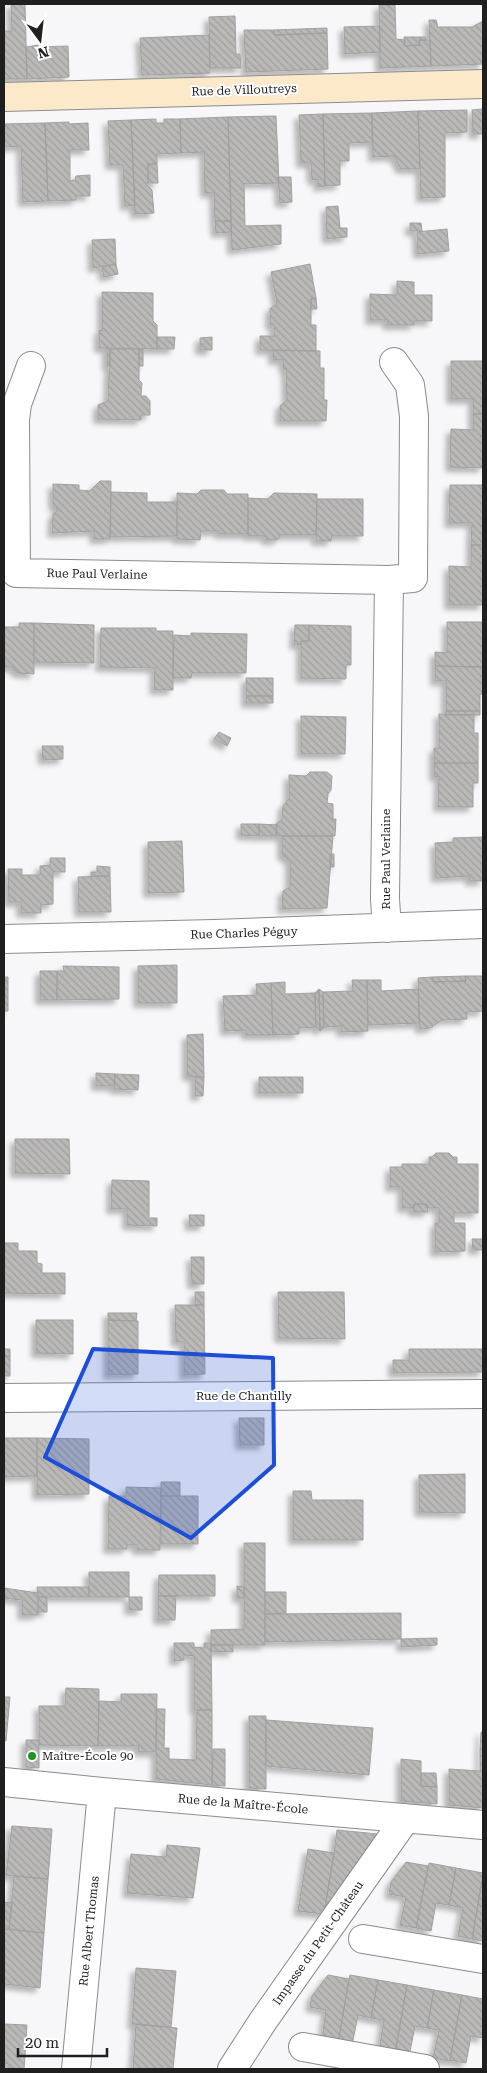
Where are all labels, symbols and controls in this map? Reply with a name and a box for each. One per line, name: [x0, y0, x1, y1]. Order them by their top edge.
north arrow: [15, 15, 65, 65]
text: N: [36, 43, 51, 62]
street label: Rue de Villoutreys: [191, 81, 297, 99]
street label: Rue Paul Verlaine: [46, 566, 148, 582]
street label: Rue Paul Verlaine: [379, 808, 393, 909]
street label: Rue Charles Péguy: [190, 924, 299, 942]
street label: Rue de Chantilly: [196, 1389, 293, 1403]
place label: Maître-École 90: [42, 1749, 134, 1763]
marker: Maître-École 90: [26, 1750, 38, 1762]
street label: Rue de la Maître-École: [177, 1791, 309, 1817]
street label: Rue Albert Thomas: [76, 1875, 102, 1987]
street label: Impasse du Petit-Château: [270, 1878, 367, 2008]
scale bar: [18, 2026, 106, 2058]
text: 20 m: [25, 2034, 60, 2052]

